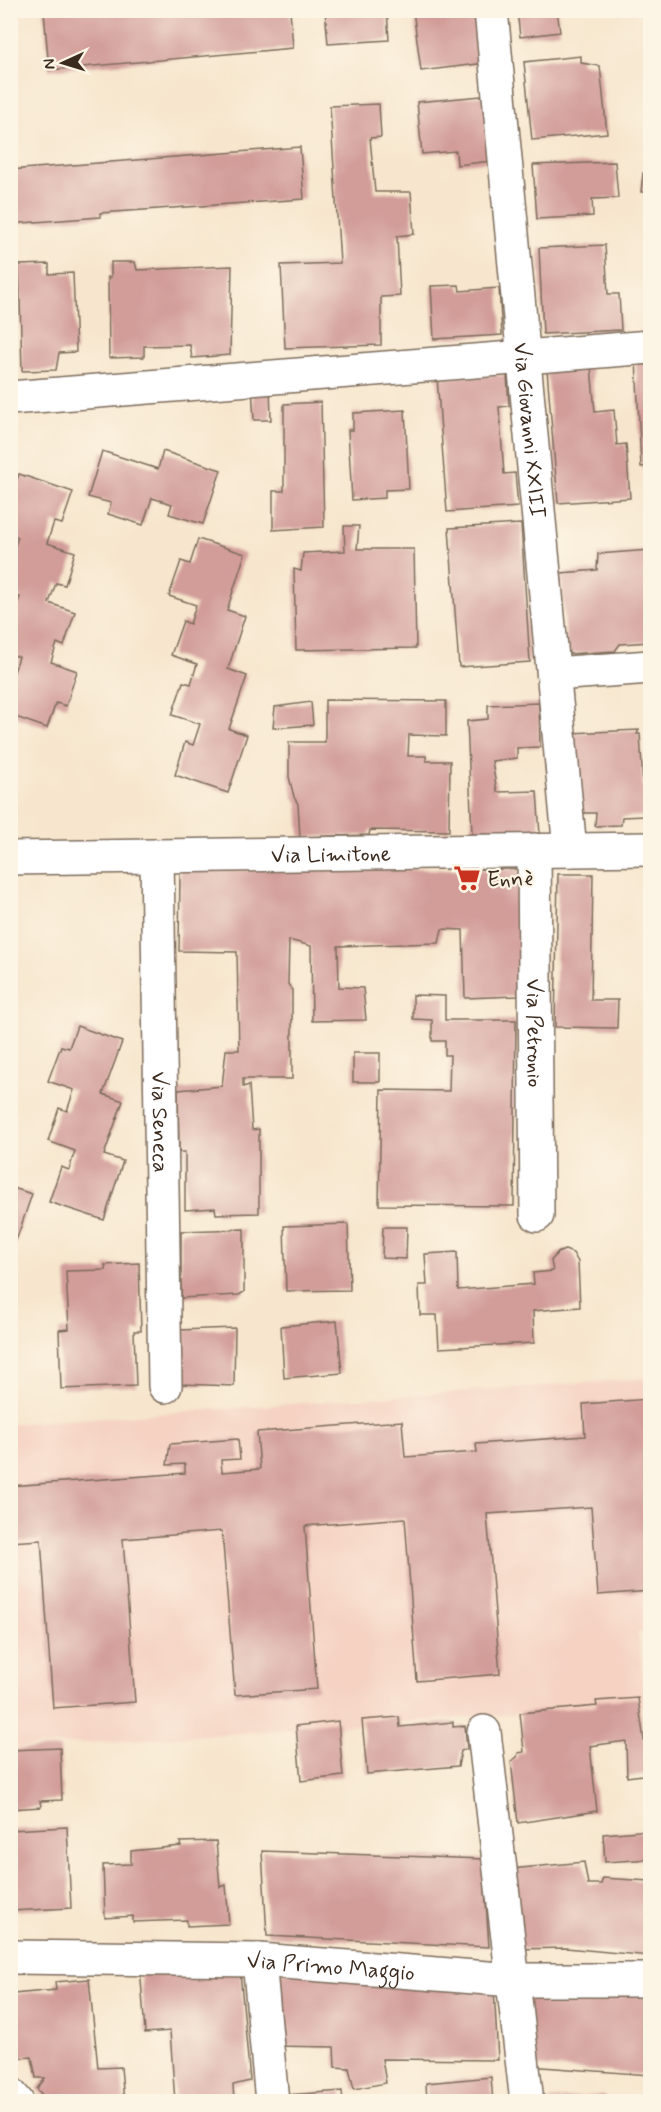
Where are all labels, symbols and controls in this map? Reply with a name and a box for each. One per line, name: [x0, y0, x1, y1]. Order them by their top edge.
north arrow: [33, 33, 93, 93]
text: N: [39, 58, 60, 70]
street label: Via Giovanni XXIII: [506, 341, 551, 520]
street label: Via Limitone: [271, 841, 391, 870]
supermarket icon: Ennè: [452, 863, 482, 893]
place label: Ennè: [487, 866, 533, 894]
street label: Via Petronio: [519, 978, 548, 1088]
street label: Via Seneca: [144, 1071, 174, 1173]
street label: Via Primo Maggio: [247, 1948, 416, 1990]

